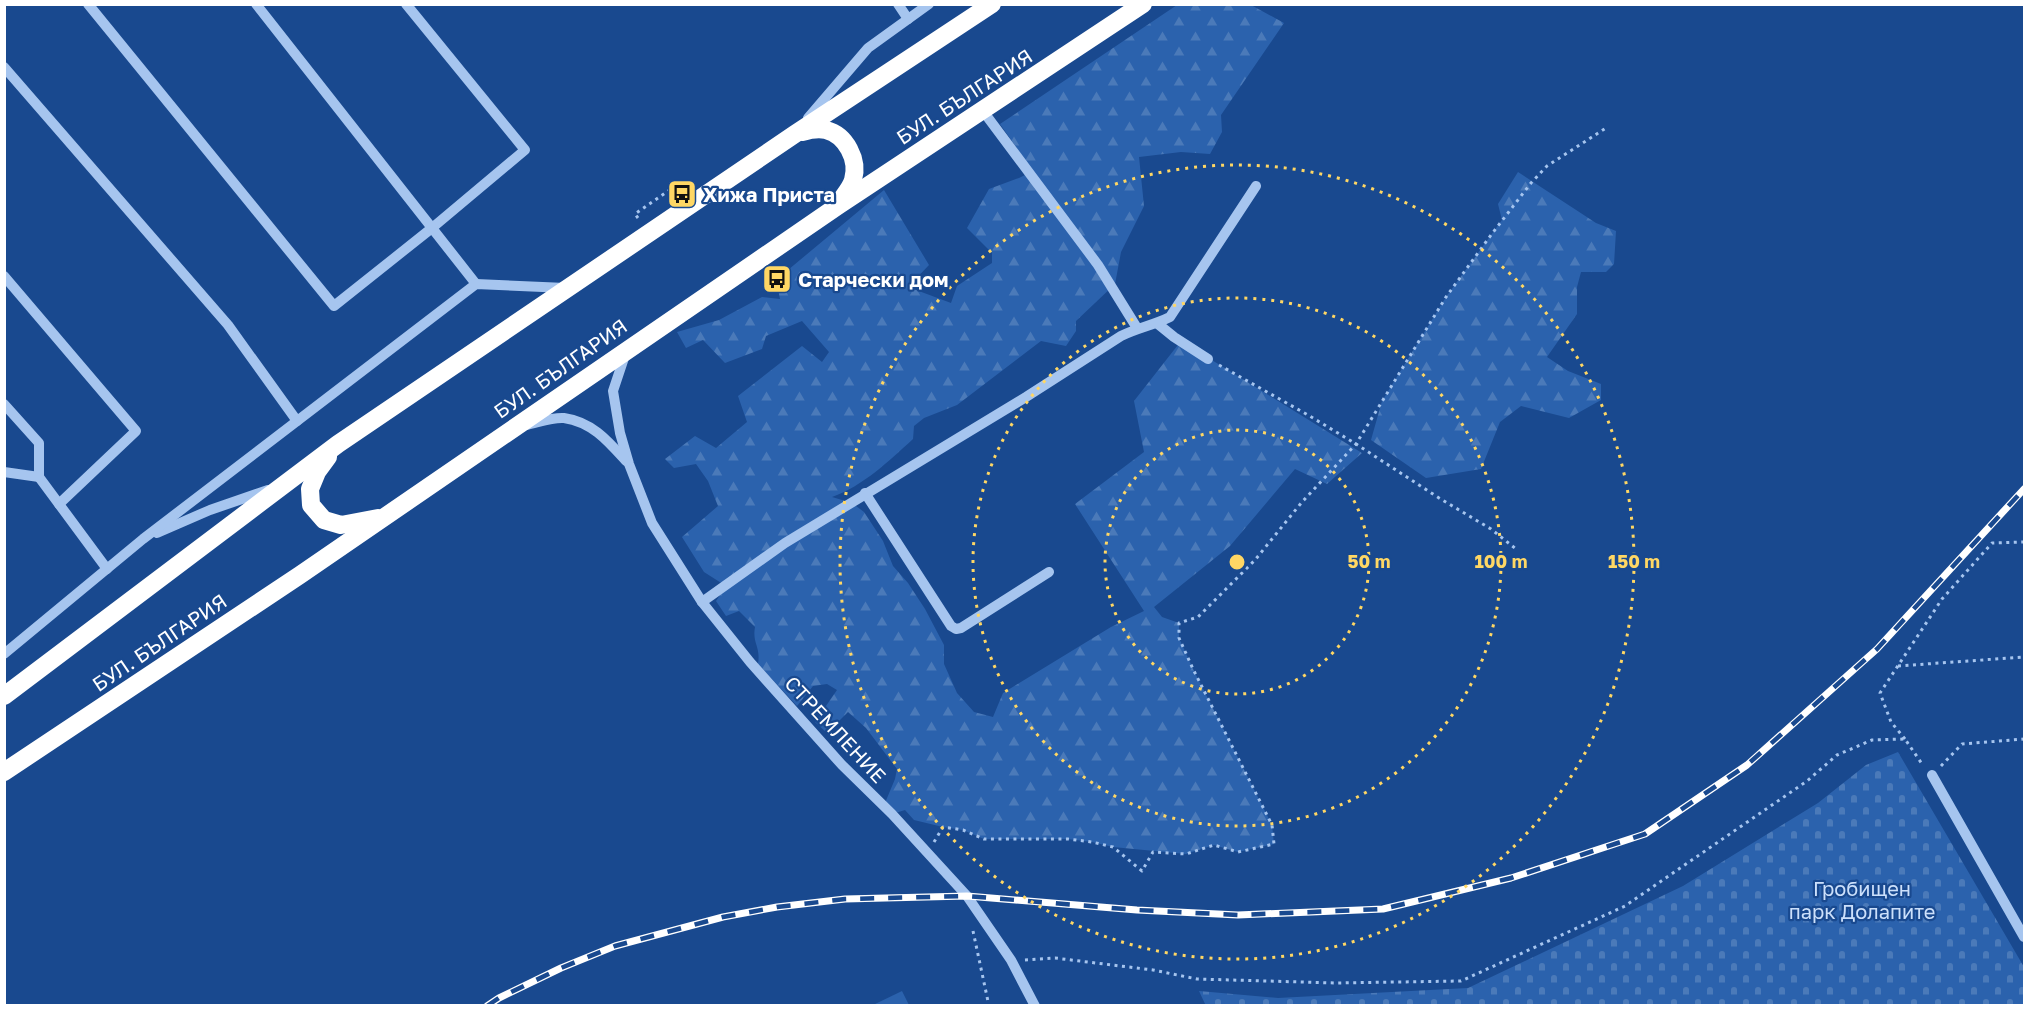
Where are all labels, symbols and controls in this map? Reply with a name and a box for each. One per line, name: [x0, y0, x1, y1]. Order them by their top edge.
street label: БУЛ. БЪЛГАРИЯ: [892, 43, 1036, 149]
bus stop icon: Хижа Приста: [666, 178, 698, 210]
place label: Хижа Приста: [703, 182, 835, 206]
bus stop icon: Старчески дом: [761, 263, 793, 295]
place label: Старчески дом: [798, 267, 948, 291]
street label: БУЛ. БЪЛГАРИЯ: [489, 313, 631, 423]
text: 50 m: [1348, 550, 1390, 572]
text: 100 m: [1475, 550, 1527, 572]
text: 150 m: [1608, 550, 1660, 572]
centre of rings: [1227, 552, 1247, 572]
street label: БУЛ. БЪЛГАРИЯ: [87, 588, 231, 696]
street label: СТРЕМЛЕНИЕ: [780, 671, 892, 787]
park label: Гробищен парк Долапите: [1789, 876, 1935, 923]

